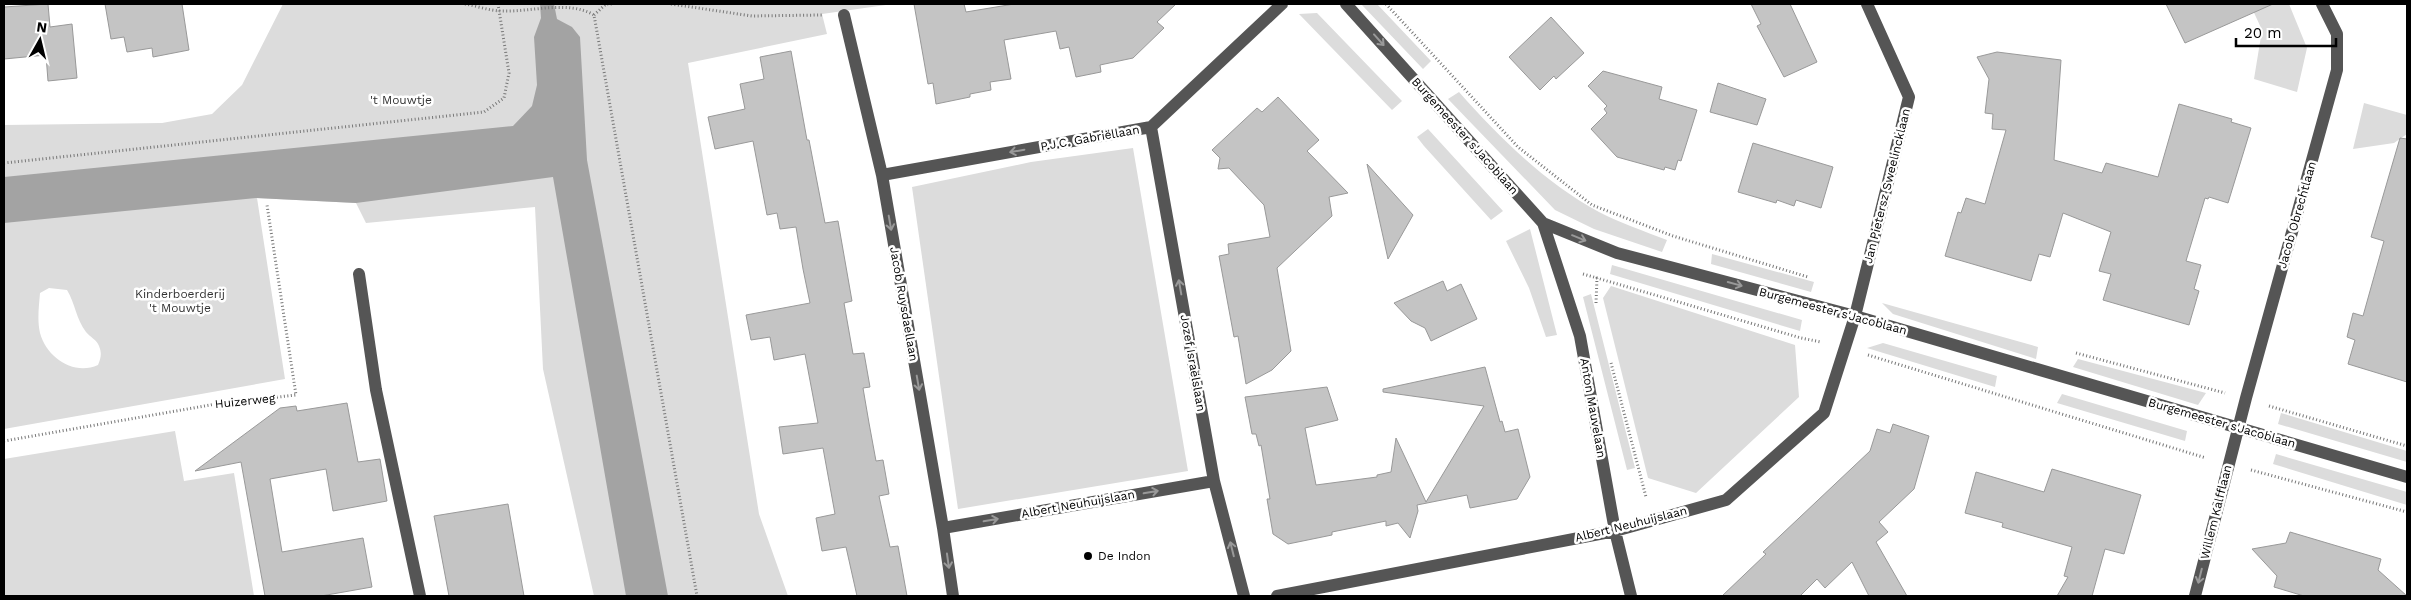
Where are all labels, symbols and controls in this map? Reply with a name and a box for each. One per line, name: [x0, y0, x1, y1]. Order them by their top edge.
north arrow: [15, 15, 65, 65]
scale bar: [2236, 15, 2336, 47]
text: N: [36, 18, 48, 36]
text: 20 m: [2244, 24, 2282, 42]
one-way arrow: [1373, 34, 1385, 47]
street label: Burgemeester s'Jacoblaan: [1409, 75, 1521, 197]
park label: 't Mouwtje: [370, 93, 432, 107]
street label: Jan Pietersz Sweelincklaan: [1861, 107, 1913, 265]
street label: P.J.C. Gabriëllaan: [1039, 122, 1141, 154]
one-way arrow: [1009, 146, 1025, 156]
street label: Jacob Obrechtlaan: [2275, 160, 2319, 270]
one-way arrow: [885, 215, 895, 231]
one-way arrow: [1571, 234, 1586, 243]
street label: Jacob Ruysdaellaan: [887, 246, 921, 362]
one-way arrow: [1174, 279, 1184, 295]
one-way arrow: [1726, 280, 1742, 289]
street label: Burgemeester s'Jacoblaan: [1758, 285, 1908, 337]
park label: Kinderboerderij 't Mouwtje: [135, 287, 225, 315]
street label: Jozef Israëlslaan: [1178, 313, 1208, 413]
street label: Anton Mauvelaan: [1577, 357, 1609, 459]
one-way arrow: [913, 375, 923, 391]
street label: Huizerweg: [214, 391, 276, 411]
street label: Burgemeester s'Jacoblaan: [2147, 395, 2297, 451]
street label: Willem Kalfflaan: [2197, 463, 2235, 561]
one-way arrow: [1143, 486, 1159, 496]
street label: Albert Neuhuijslaan: [1020, 487, 1136, 521]
street label: Albert Neuhuijslaan: [1574, 503, 1688, 545]
one-way arrow: [983, 514, 999, 524]
one-way arrow: [1227, 542, 1236, 558]
place label: De Indon: [1098, 549, 1151, 563]
marker: De Indon: [1082, 550, 1094, 562]
one-way arrow: [943, 552, 953, 568]
one-way arrow: [2195, 568, 2204, 584]

